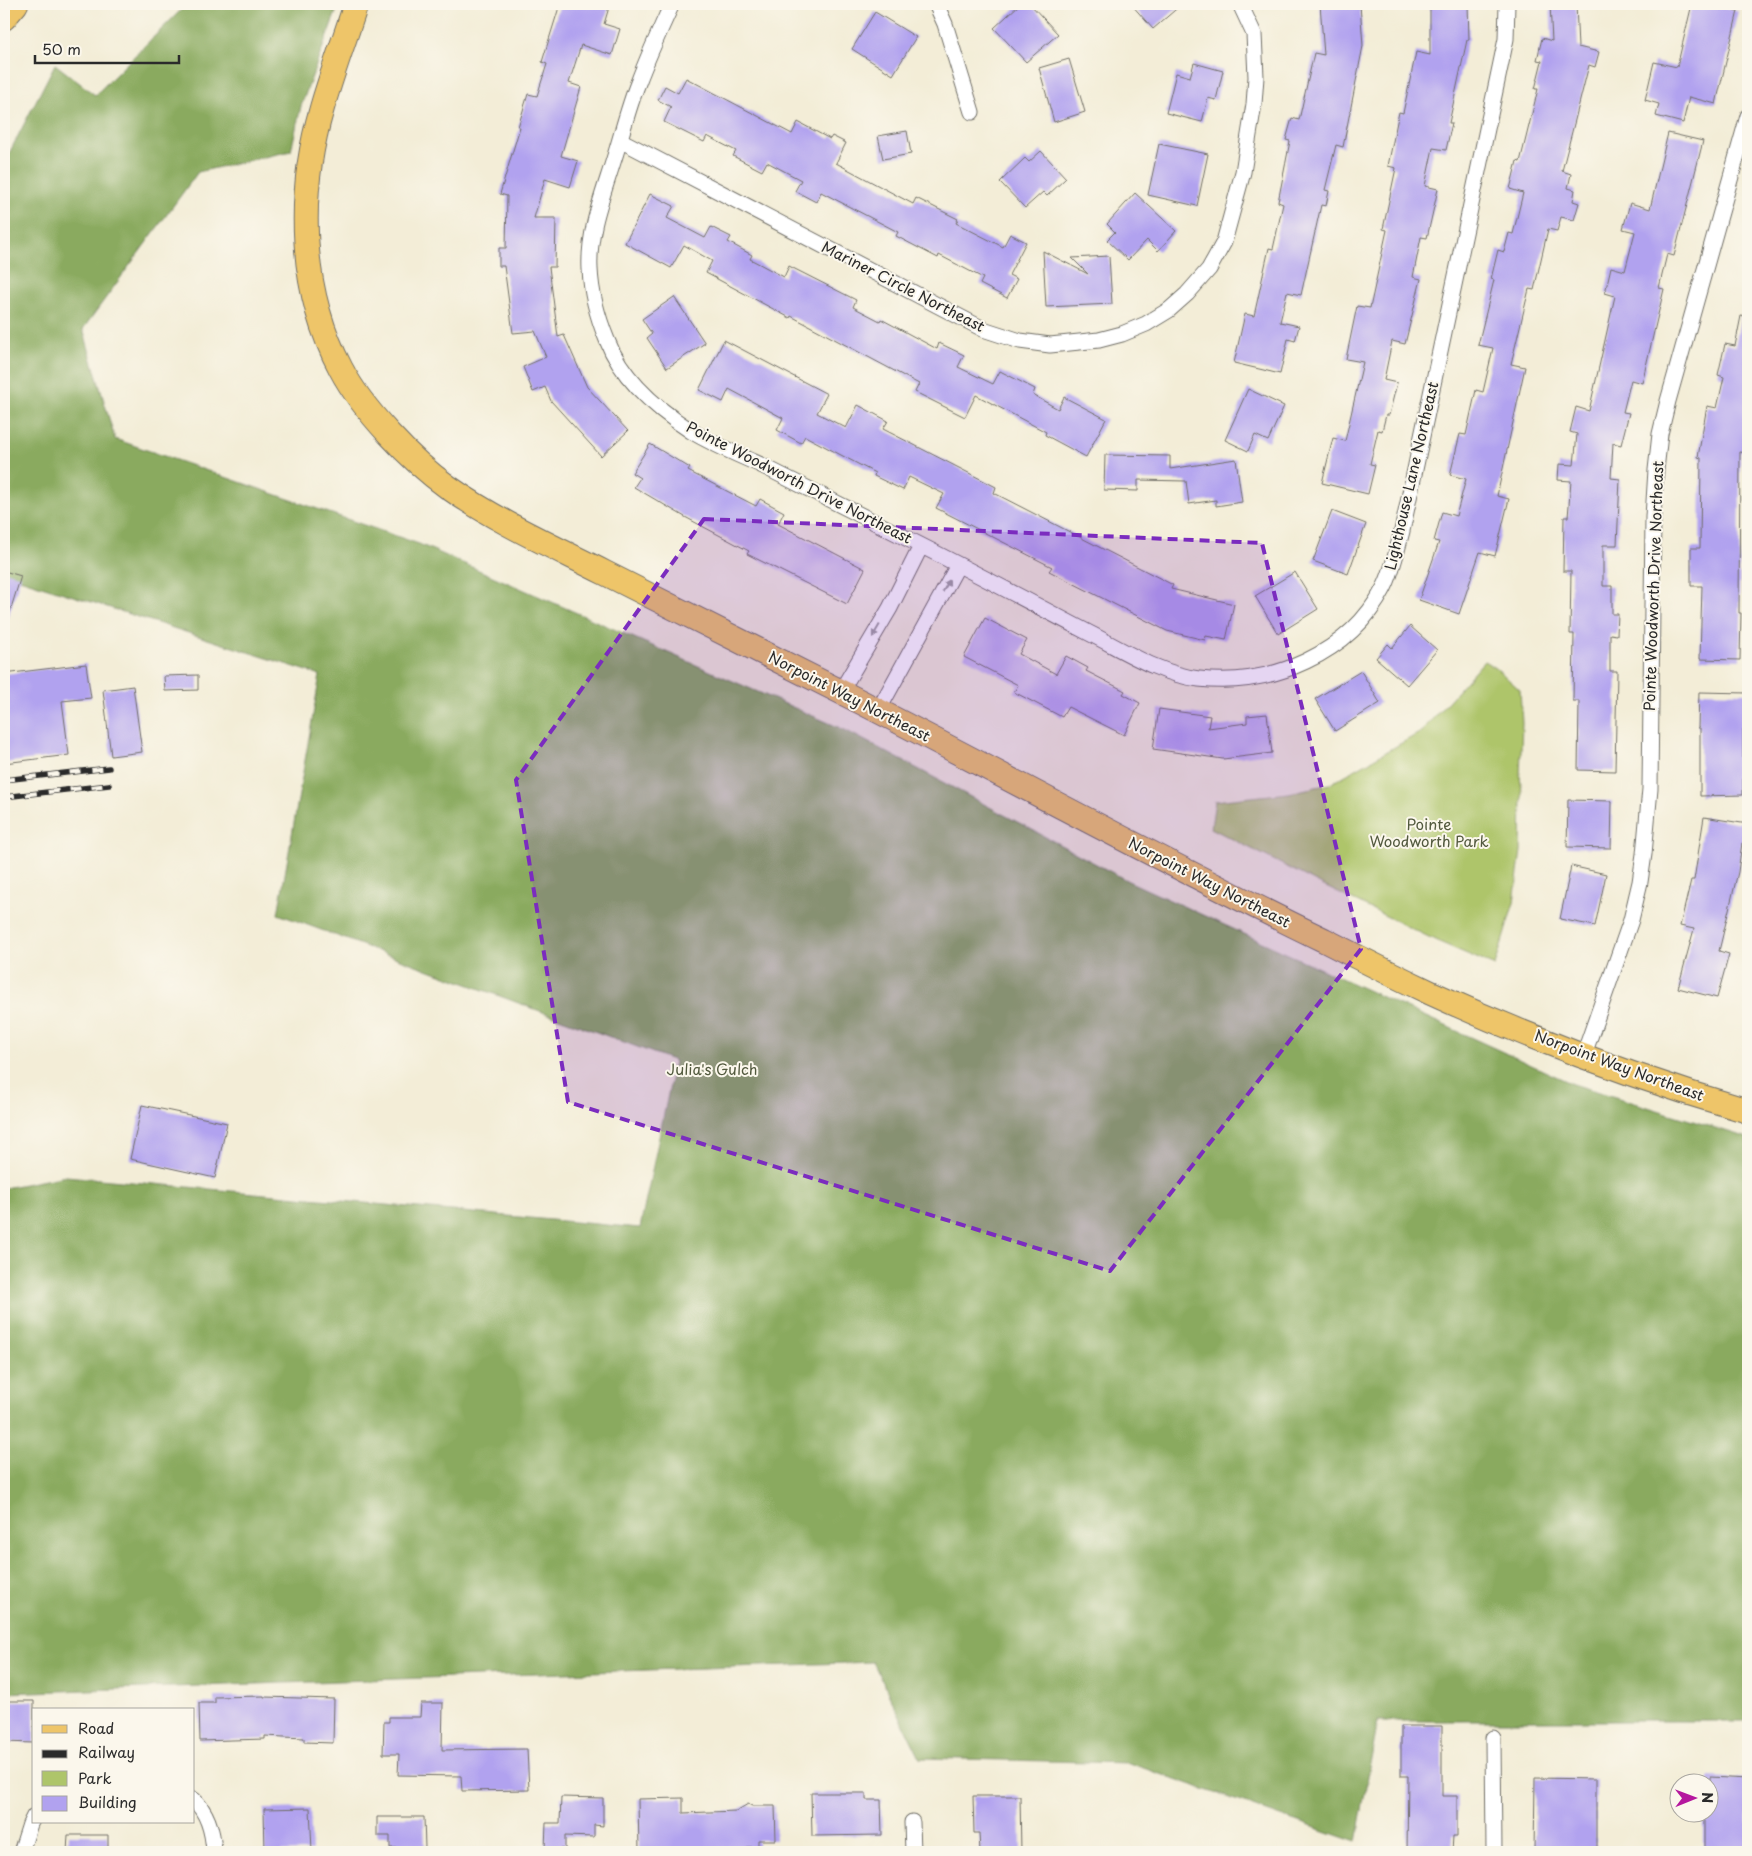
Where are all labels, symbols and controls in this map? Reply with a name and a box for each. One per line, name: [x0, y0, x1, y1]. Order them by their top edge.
scale bar: [35, 32, 179, 64]
text: 50 m: [42, 37, 81, 60]
street label: Mariner Circle Northeast: [818, 234, 989, 337]
street label: Lighthouse Lane Northeast: [1378, 379, 1443, 572]
street label: Pointe Woodworth Drive Northeast: [683, 415, 917, 549]
street label: Pointe Woodworth Drive Northeast: [1637, 460, 1668, 712]
one-way arrow: [942, 579, 950, 594]
one-way arrow: [872, 624, 881, 637]
street label: Norpoint Way Northeast: [765, 645, 935, 747]
park label: Pointe Woodworth Park: [1369, 812, 1489, 852]
street label: Norpoint Way Northeast: [1125, 831, 1295, 933]
street label: Norpoint Way Northeast: [1531, 1023, 1708, 1106]
park label: Julia's Gulch: [667, 1057, 757, 1080]
legend: [32, 1708, 195, 1824]
text: Road: [78, 1716, 114, 1739]
text: Railway: [78, 1740, 135, 1763]
text: Park: [78, 1766, 112, 1789]
north arrow: [1670, 1774, 1720, 1824]
text: Building: [78, 1790, 137, 1813]
text: N: [1697, 1792, 1718, 1803]

